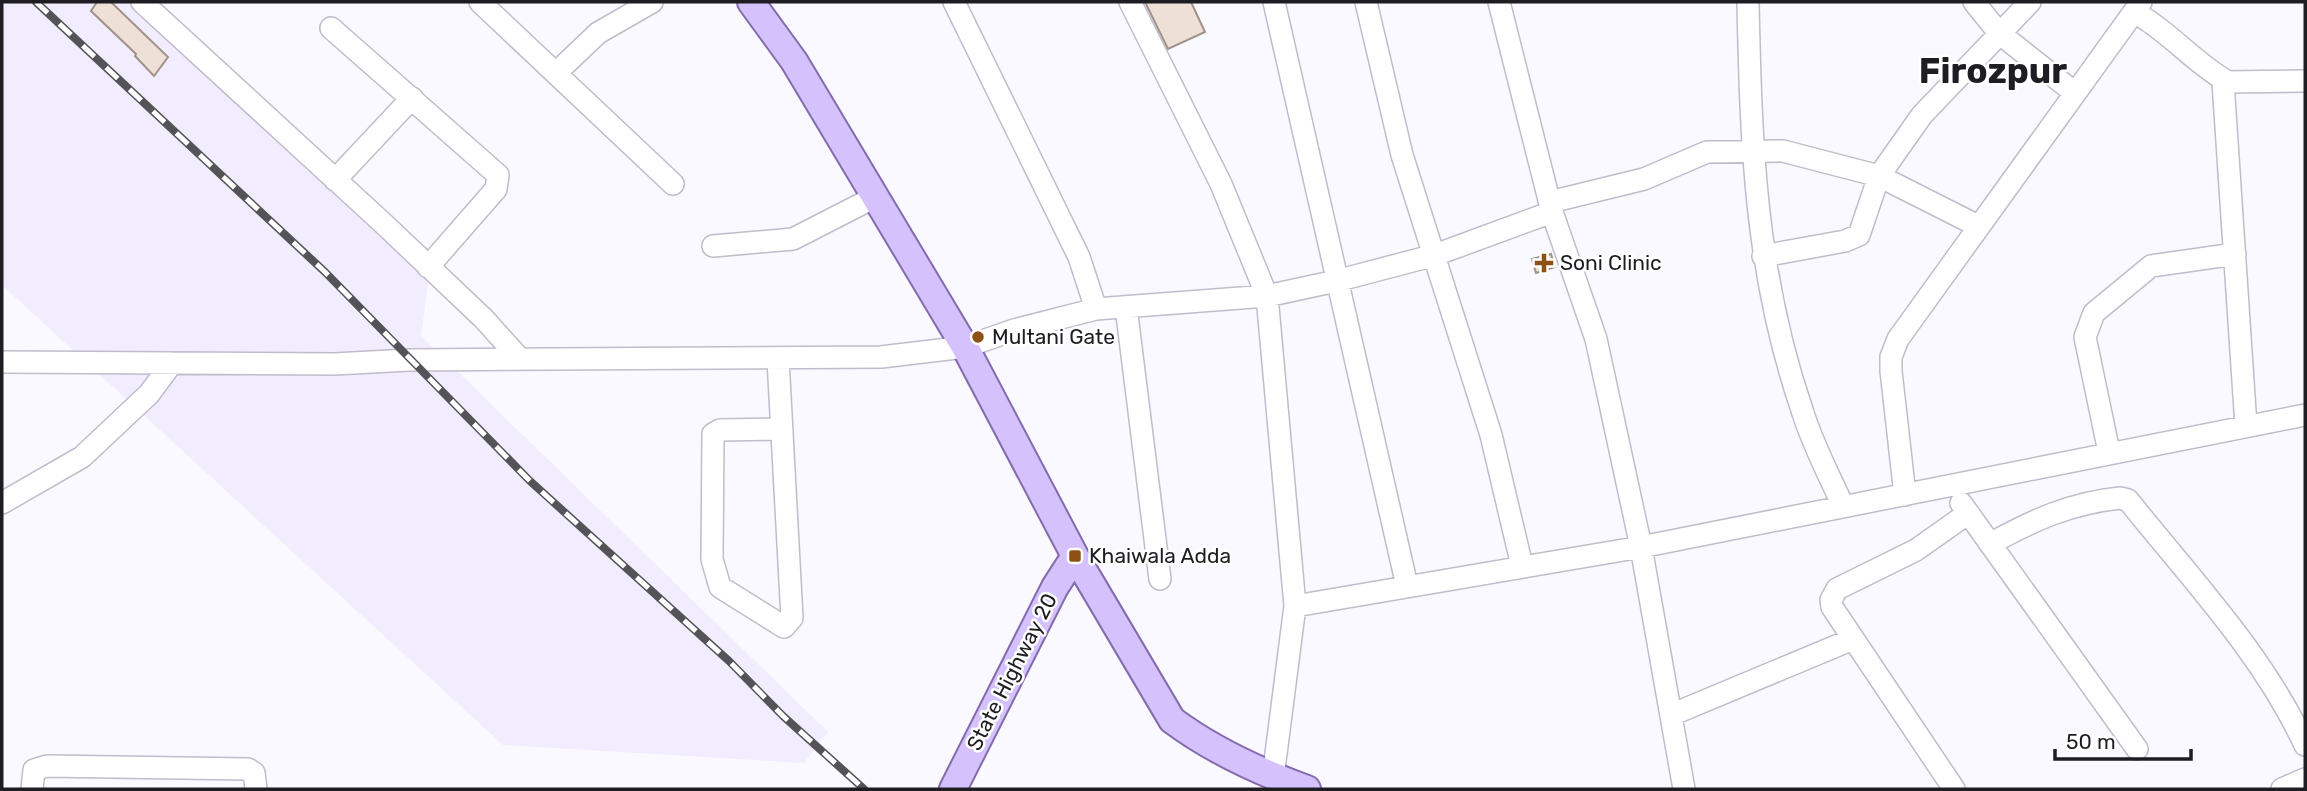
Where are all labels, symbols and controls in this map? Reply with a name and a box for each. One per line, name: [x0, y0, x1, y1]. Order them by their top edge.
district label: Firozpur: [1919, 50, 2067, 92]
place label: Soni Clinic: [1560, 250, 1662, 275]
marker: Soni Clinic: [1534, 253, 1554, 273]
place label: Multani Gate: [992, 324, 1115, 349]
marker: Multani Gate: [970, 329, 986, 345]
place label: Khaiwala Adda: [1089, 543, 1231, 568]
marker: Khaiwala Adda: [1067, 548, 1083, 564]
street label: State Highway 20: [961, 589, 1062, 754]
scale bar: [2055, 718, 2192, 762]
text: 50 m: [2066, 729, 2116, 754]

